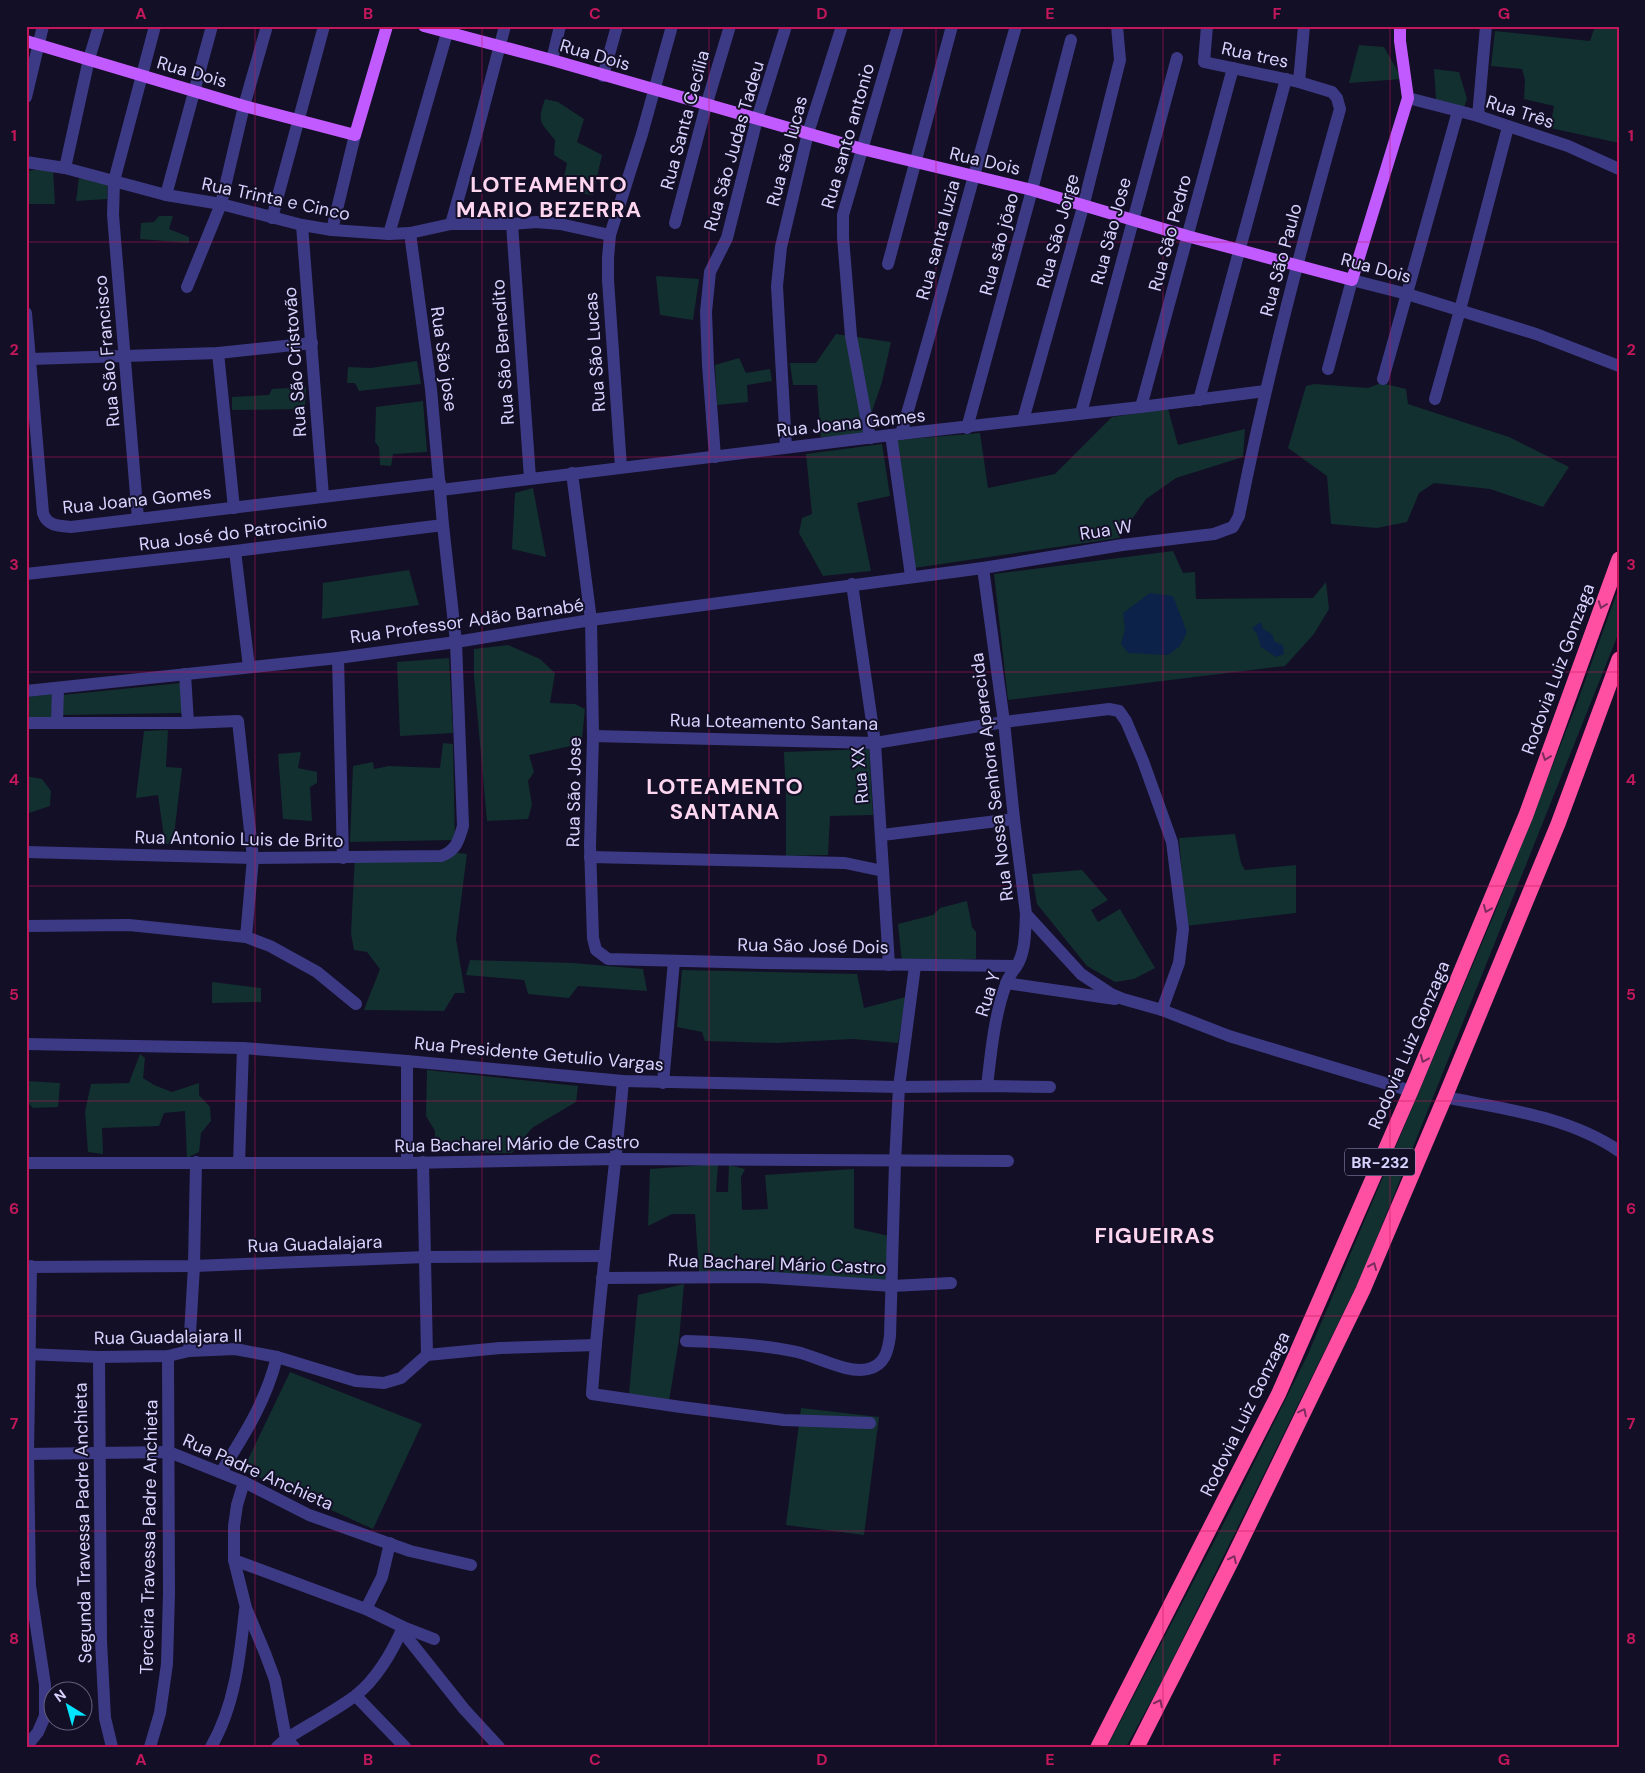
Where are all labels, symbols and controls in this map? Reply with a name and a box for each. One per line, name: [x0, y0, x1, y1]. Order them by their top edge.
text: A: [135, 3, 147, 24]
text: B: [363, 3, 373, 24]
text: C: [589, 3, 601, 24]
text: D: [816, 3, 828, 24]
text: E: [1045, 3, 1055, 24]
text: F: [1273, 3, 1282, 24]
text: G: [1498, 3, 1510, 24]
street label: Rua Dois: [557, 34, 633, 76]
street label: Rua tres: [1219, 36, 1291, 74]
street label: Rua Santa Cecília: [655, 48, 715, 192]
street label: Rua Dois: [154, 51, 230, 93]
street label: Rua São Judas Tadeu: [698, 58, 770, 234]
street label: Rua santo antonio: [816, 61, 880, 211]
street label: Rua Três: [1483, 90, 1557, 134]
street label: Rua são lucas: [761, 93, 813, 209]
text: 1: [11, 125, 17, 146]
text: 1: [1628, 125, 1634, 146]
street label: Rua Dois: [947, 141, 1023, 181]
district label: LOTEAMENTO MARIO BEZERRA: [456, 170, 642, 224]
street label: Rua São Jorge: [1031, 171, 1085, 291]
street label: Rua Trinta e Cinco: [200, 172, 352, 226]
street label: Rua São Pedro: [1143, 172, 1197, 294]
street label: Rua São Jose: [1085, 175, 1137, 287]
street label: Rua santa luzia: [910, 177, 966, 303]
street label: Rua são jõao: [974, 190, 1024, 298]
street label: Rua São Paulo: [1254, 201, 1308, 319]
street label: Rua Dois: [1338, 247, 1414, 289]
street label: Rua São Francisco: [88, 274, 126, 428]
street label: Rua São Benedito: [486, 278, 520, 426]
street label: Rua São Cristovão: [278, 286, 312, 438]
street label: Rua São Lucas: [579, 291, 611, 413]
street label: Rua São jose: [425, 305, 463, 413]
text: 2: [9, 339, 19, 360]
text: 2: [1626, 339, 1636, 360]
street label: Rua Joana Gomes: [775, 403, 927, 443]
street label: Rua Joana Gomes: [61, 480, 213, 520]
street label: Rua José do Patrocinio: [137, 510, 329, 556]
street label: Rua W: [1078, 514, 1134, 546]
text: 3: [9, 554, 19, 575]
text: 3: [1626, 554, 1636, 575]
street label: Rodovia Luiz Gonzaga: [1516, 580, 1600, 758]
street label: Rua Professor Adão Barnabé: [348, 593, 586, 649]
one-way arrow: [1598, 600, 1608, 609]
street label: Rua Nossa Senhora Aparecida: [965, 652, 1019, 902]
street label: Rua Loteamento Santana: [670, 708, 878, 736]
street label: Rua São Jose: [561, 737, 587, 847]
street label: Rua XX: [846, 745, 874, 805]
one-way arrow: [1542, 753, 1552, 761]
text: 4: [9, 769, 19, 790]
text: 4: [1626, 769, 1636, 790]
district label: LOTEAMENTO SANTANA: [646, 772, 804, 826]
street label: Rua Antonio Luis de Brito: [134, 825, 344, 853]
one-way arrow: [1482, 904, 1493, 913]
street label: Rua São José Dois: [737, 933, 889, 959]
street label: Rodovia Luiz Gonzaga: [1363, 957, 1455, 1133]
street label: Rua Y: [970, 968, 1006, 1020]
text: 5: [9, 984, 19, 1005]
text: 5: [1626, 984, 1636, 1005]
street label: Rua Presidente Getulio Vargas: [413, 1031, 665, 1077]
one-way arrow: [1420, 1054, 1431, 1063]
street label: Rua Bacharel Mário de Castro: [394, 1130, 640, 1158]
road number: BR-232: [1345, 1148, 1415, 1176]
text: 6: [9, 1198, 19, 1219]
text: 6: [1626, 1198, 1636, 1219]
district label: FIGUEIRAS: [1095, 1221, 1215, 1250]
street label: Rua Guadalajara: [247, 1230, 383, 1258]
street label: Rua Bacharel Mário Castro: [667, 1248, 887, 1280]
one-way arrow: [1367, 1262, 1377, 1270]
street label: Rua Guadalajara II: [94, 1324, 242, 1350]
street label: Rodovia Luiz Gonzaga: [1195, 1328, 1295, 1500]
street label: Segunda Travessa Padre Anchieta: [69, 1382, 97, 1664]
street label: Terceira Travessa Padre Anchieta: [135, 1399, 163, 1675]
one-way arrow: [1297, 1409, 1307, 1418]
text: 7: [10, 1413, 19, 1434]
text: 7: [1627, 1413, 1636, 1434]
street label: Rua Padre Anchieta: [179, 1428, 337, 1516]
one-way arrow: [1227, 1555, 1237, 1564]
text: 8: [9, 1628, 19, 1649]
text: 8: [1626, 1628, 1636, 1649]
north arrow: [42, 1680, 92, 1730]
text: N: [51, 1685, 70, 1706]
one-way arrow: [1153, 1700, 1163, 1709]
text: A: [135, 1749, 147, 1770]
text: B: [363, 1749, 373, 1770]
text: C: [589, 1749, 601, 1770]
text: D: [816, 1749, 828, 1770]
text: E: [1045, 1749, 1055, 1770]
text: F: [1273, 1749, 1282, 1770]
text: G: [1498, 1749, 1510, 1770]

